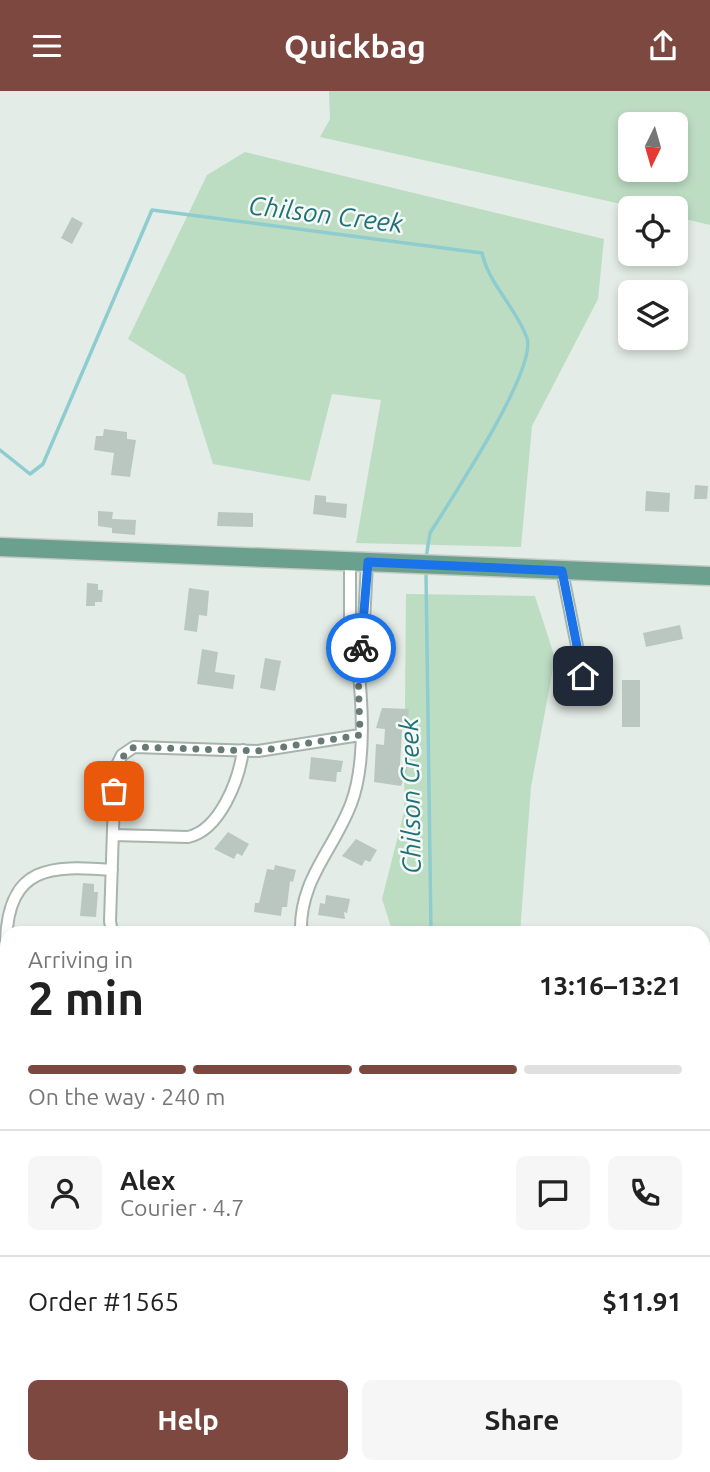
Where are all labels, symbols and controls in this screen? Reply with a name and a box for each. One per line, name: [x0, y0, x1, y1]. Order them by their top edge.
icon: menu: [28, 27, 66, 65]
icon: share: [644, 27, 682, 65]
text: Quickbag: [284, 28, 426, 64]
north arrow: [618, 112, 688, 182]
map controls: [618, 112, 688, 350]
water label: Chilson Creek: [247, 190, 406, 238]
button: locate: [618, 196, 688, 266]
button: layers: [618, 280, 688, 350]
courier: [326, 613, 396, 683]
icon: bike: [342, 629, 380, 667]
pin: [553, 646, 613, 706]
icon: home: [564, 657, 602, 695]
water label: Chilson Creek: [394, 717, 426, 874]
pin: [84, 761, 144, 821]
icon: bag: [95, 772, 133, 810]
text: Arriving in: [28, 947, 133, 972]
text: 13:16–13:21: [539, 971, 682, 1000]
text: 2 min: [28, 972, 144, 1024]
text: On the way · 240 m: [28, 1084, 225, 1109]
button: person: [28, 1156, 102, 1230]
button: chat: [516, 1156, 590, 1230]
button: phone: [608, 1156, 682, 1230]
text: Alex: [120, 1166, 175, 1195]
text: Courier · 4.7: [120, 1195, 244, 1220]
text: Order #1565: [28, 1287, 179, 1316]
text: $11.91: [602, 1287, 682, 1316]
button: Help: [28, 1380, 348, 1460]
button: Share: [362, 1380, 682, 1460]

